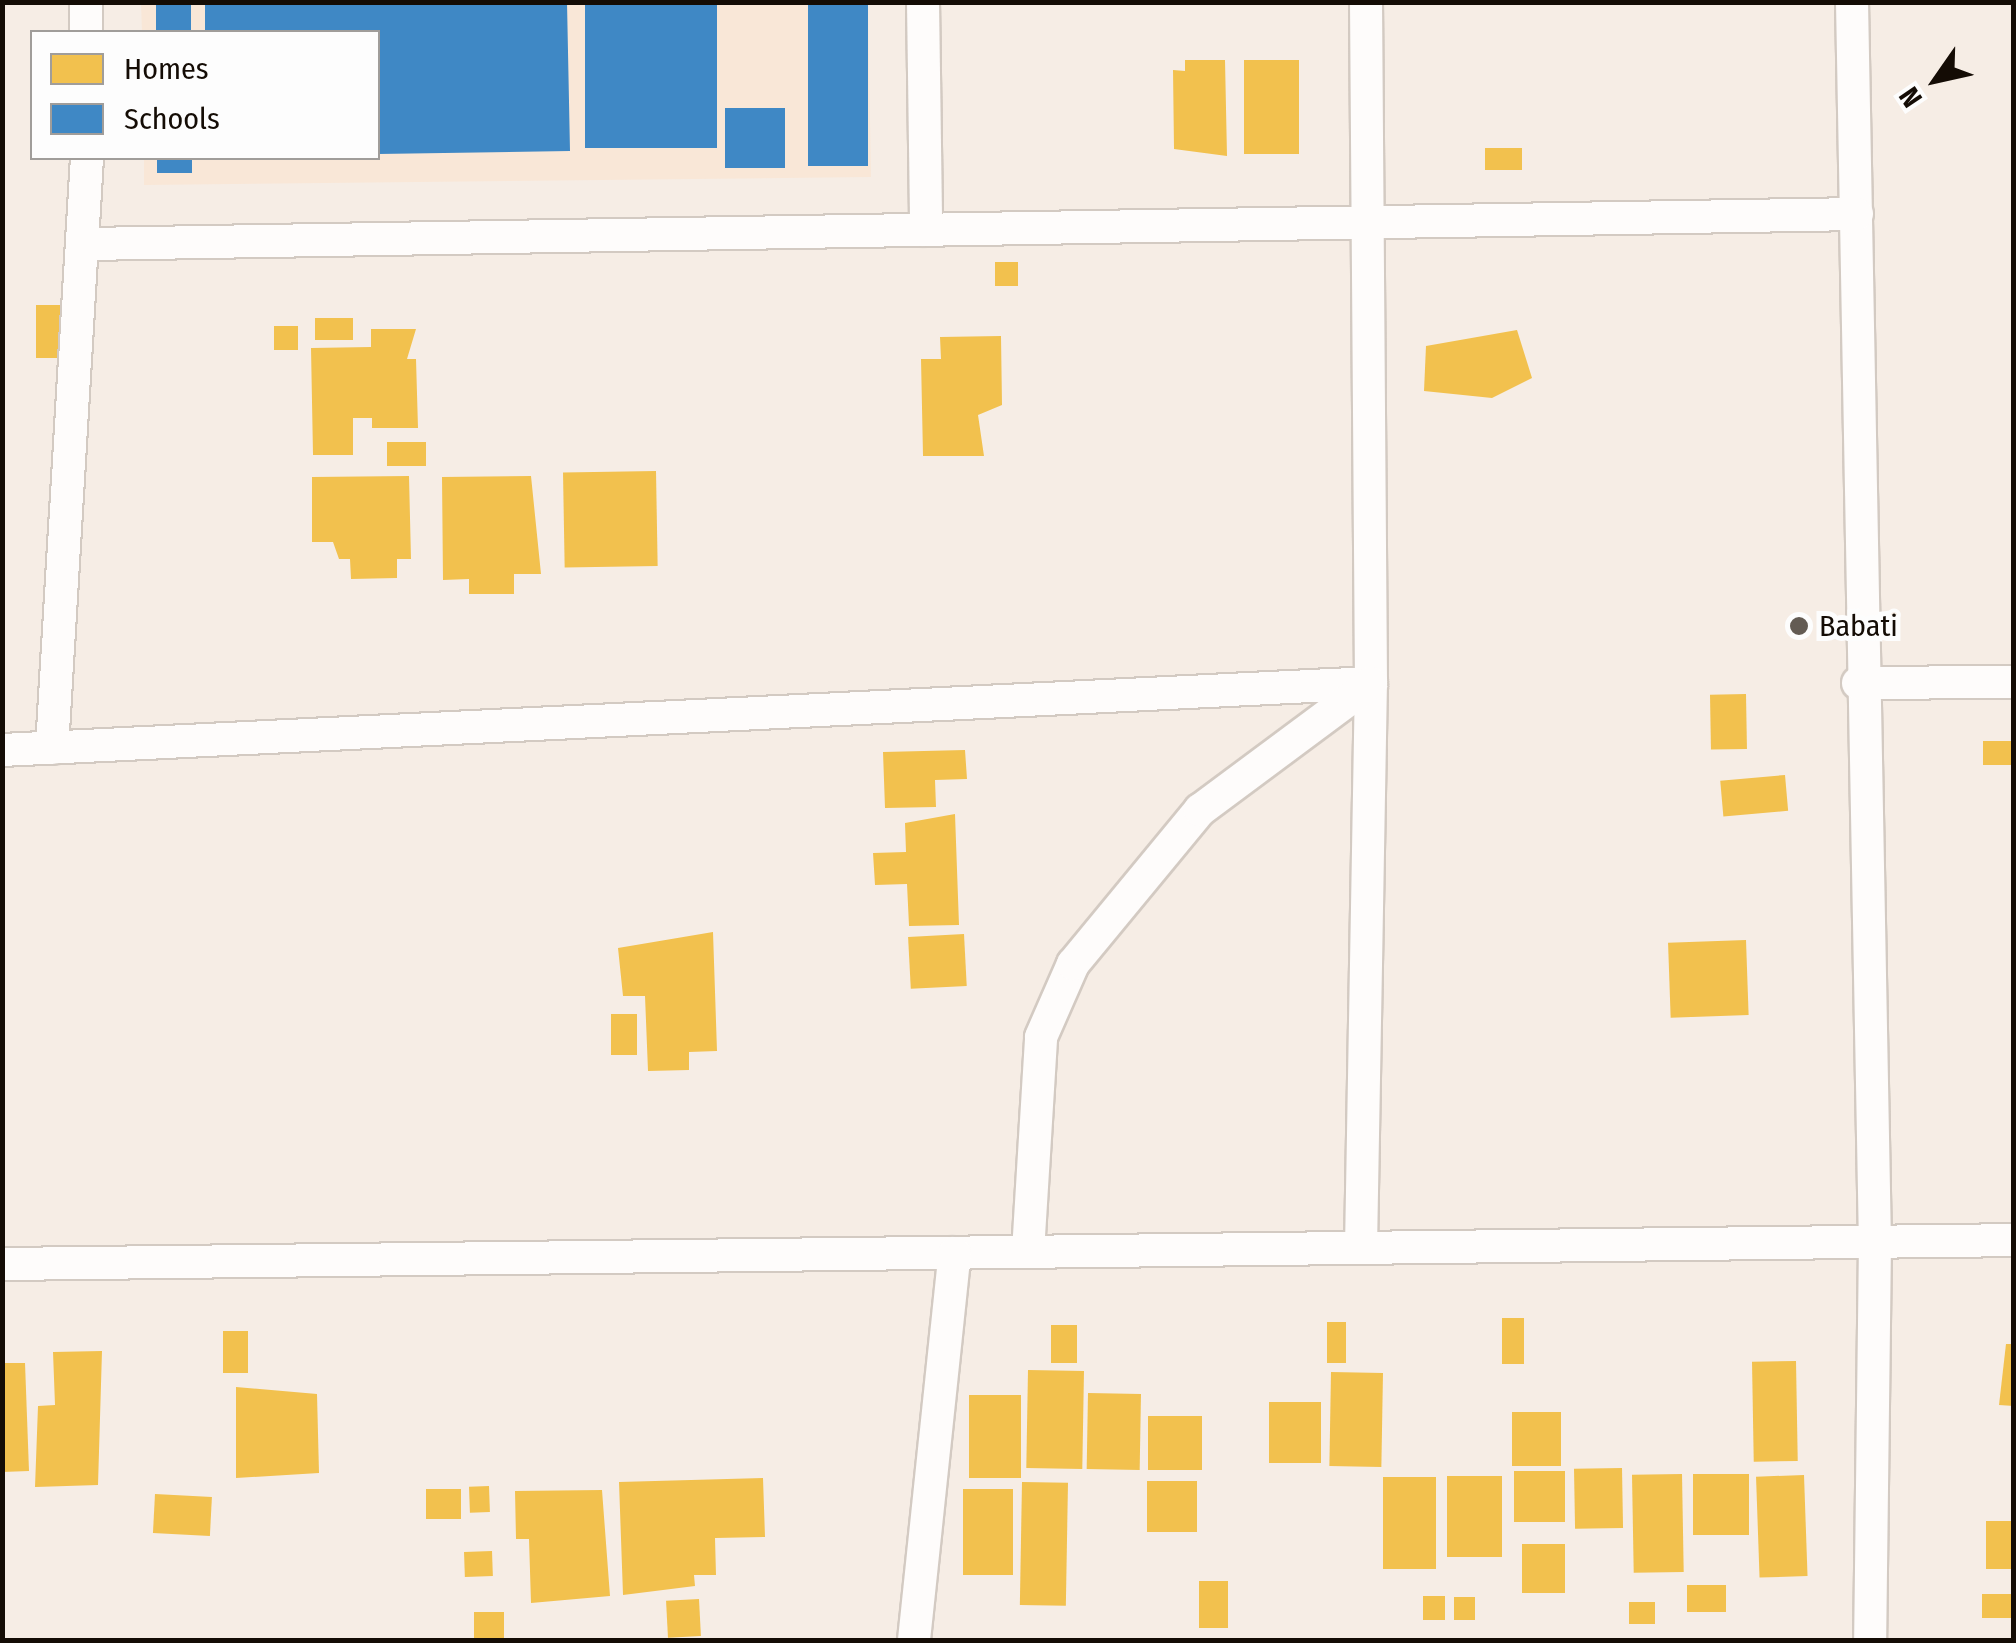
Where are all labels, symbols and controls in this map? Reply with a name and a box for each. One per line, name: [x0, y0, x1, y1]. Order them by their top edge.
legend: [30, 30, 380, 160]
north arrow: [1886, 30, 1986, 130]
text: Homes: [124, 51, 209, 87]
text: N: [1892, 81, 1929, 113]
text: Schools: [124, 101, 220, 137]
place label: Babati: [1819, 608, 1898, 644]
marker: Babati: [1788, 615, 1810, 637]

